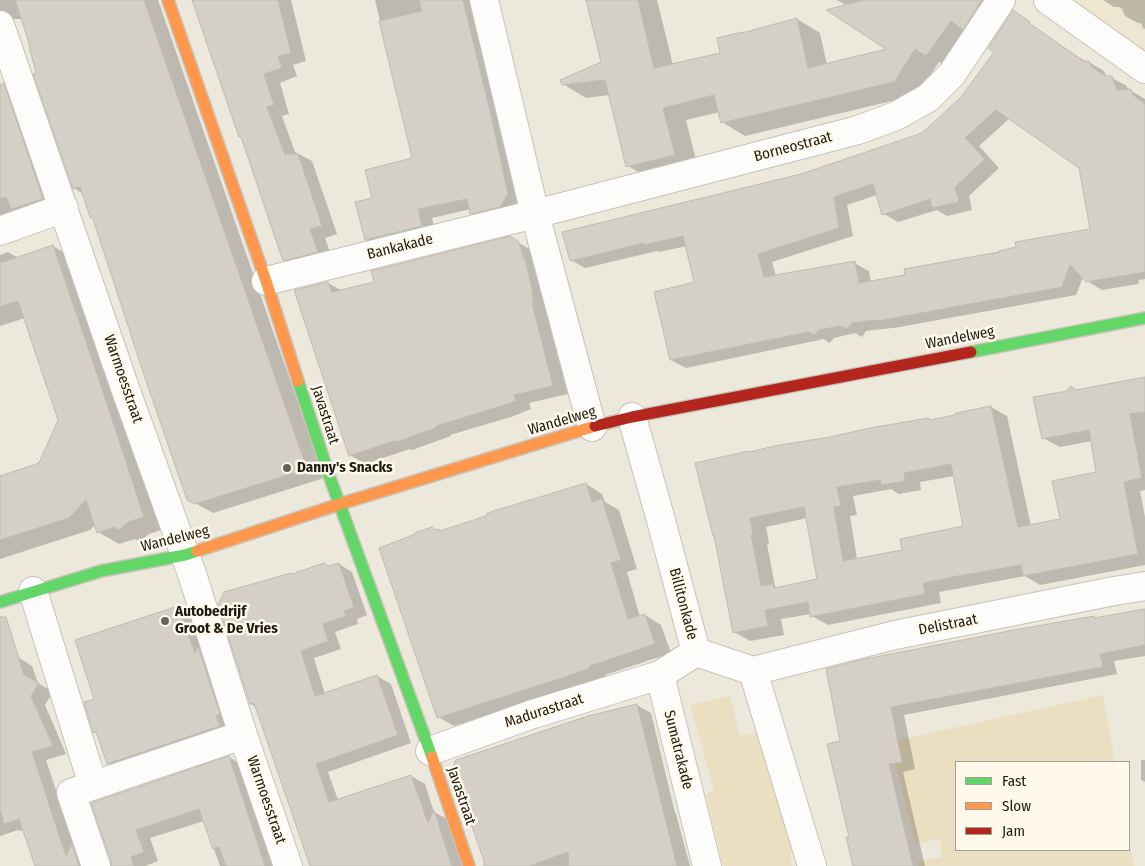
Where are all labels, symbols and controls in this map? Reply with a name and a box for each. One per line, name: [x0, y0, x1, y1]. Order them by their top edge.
street label: Borneostraat: [752, 128, 834, 166]
street label: Bankakade: [365, 230, 435, 264]
street label: Wandelweg: [924, 323, 996, 353]
street label: Warmoesstraat: [100, 333, 146, 425]
street label: Javastraat: [307, 383, 343, 447]
street label: Wandelweg: [526, 403, 598, 439]
place label: Danny's Snacks: [297, 459, 393, 477]
marker: Danny's Snacks: [281, 462, 293, 474]
street label: Wandelweg: [139, 522, 211, 556]
street label: Billitonkade: [665, 566, 701, 642]
place label: Autobedrijf Groot & De Vries: [175, 603, 278, 638]
street label: Delistraat: [917, 610, 979, 640]
marker: Autobedrijf Groot & De Vries: [159, 615, 171, 627]
street label: Madurastraat: [502, 690, 586, 732]
street label: Sumatrakade: [659, 709, 697, 791]
street label: Warmoesstraat: [243, 754, 289, 846]
legend: [955, 761, 1130, 851]
street label: Javastraat: [443, 764, 479, 828]
text: Fast: [1002, 772, 1026, 790]
text: Slow: [1002, 797, 1031, 815]
text: Jam: [1002, 822, 1025, 840]

